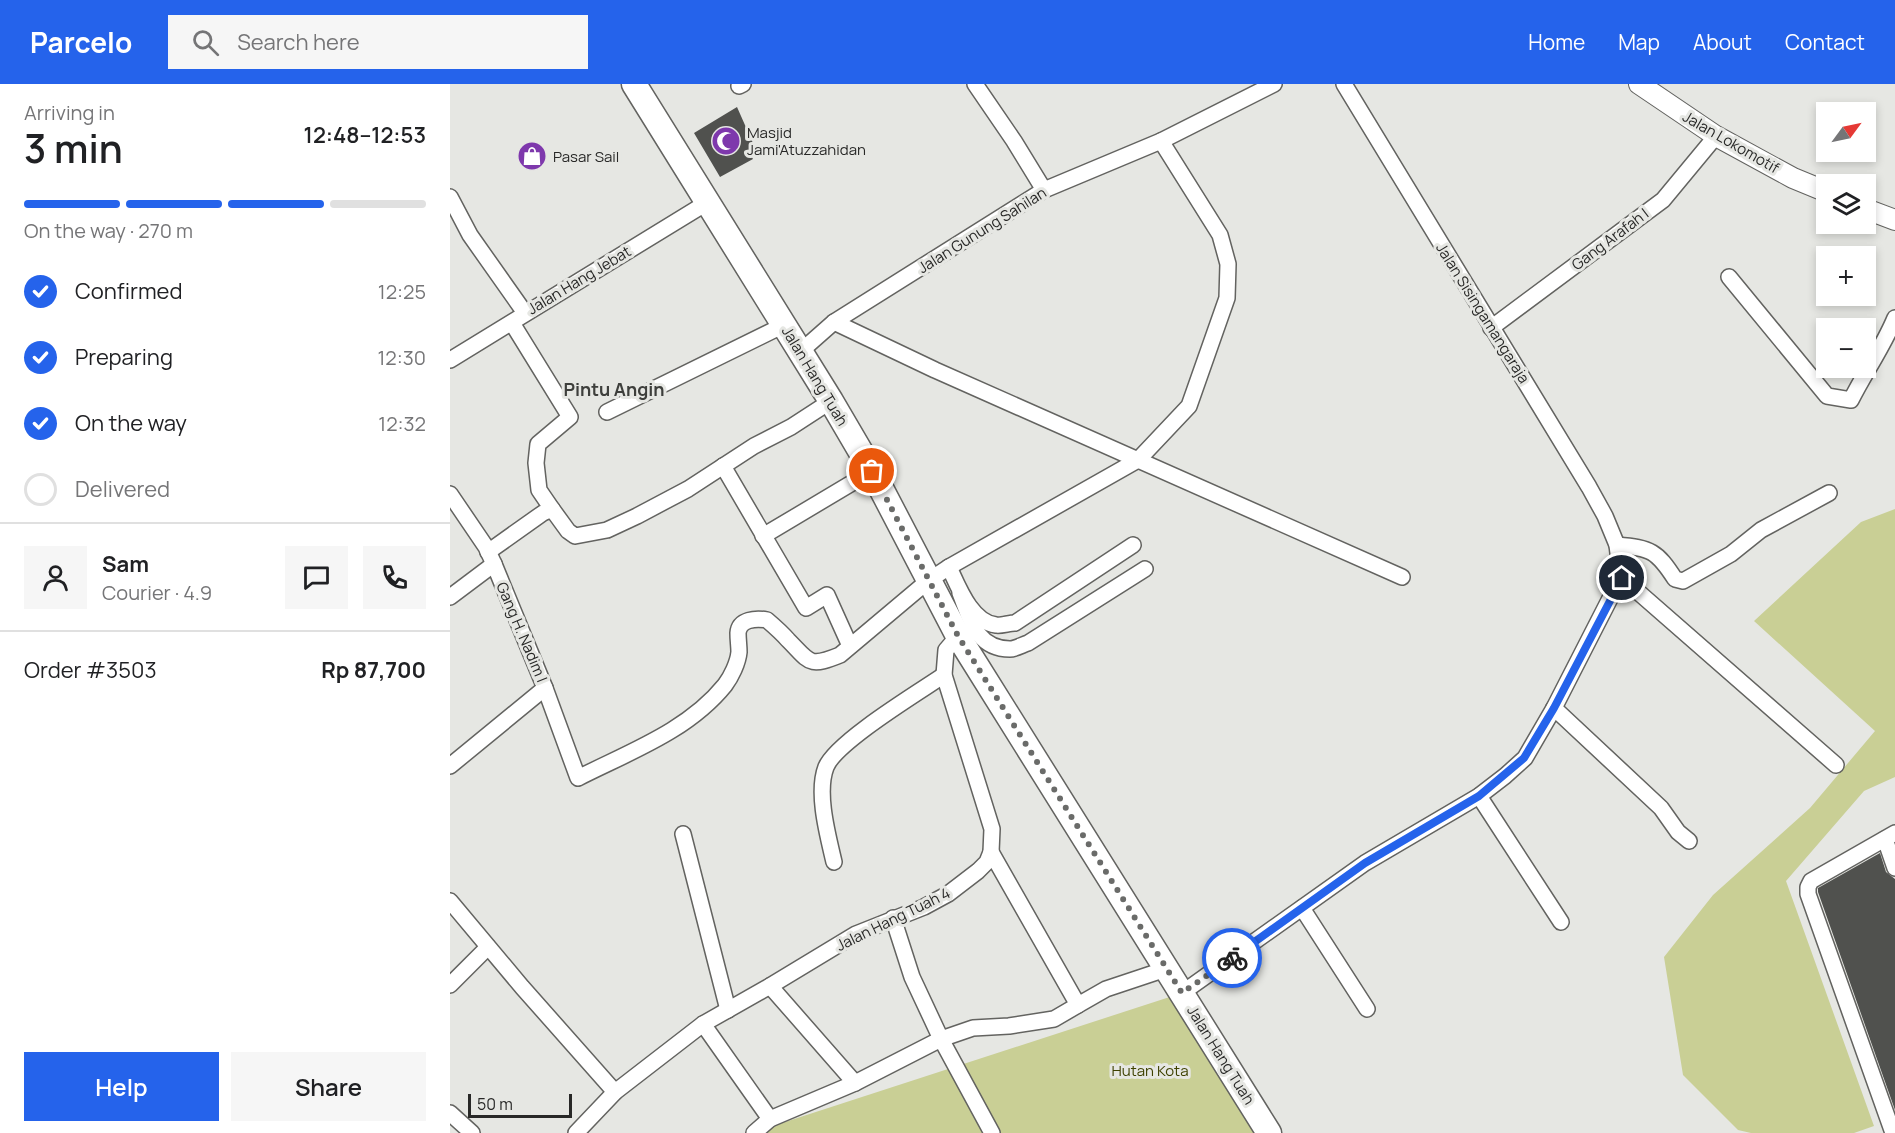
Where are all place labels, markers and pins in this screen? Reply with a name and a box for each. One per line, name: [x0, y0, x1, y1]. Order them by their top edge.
place label: Masjid Jami'Atuzzahidan: [747, 122, 866, 160]
mosque icon: Masjid Jami'Atuzzahidan: [710, 125, 742, 157]
shop icon: Pasar Sail: [516, 140, 548, 172]
place label: Pasar Sail: [553, 146, 619, 167]
pin: [846, 445, 897, 496]
pin: [1596, 552, 1647, 603]

